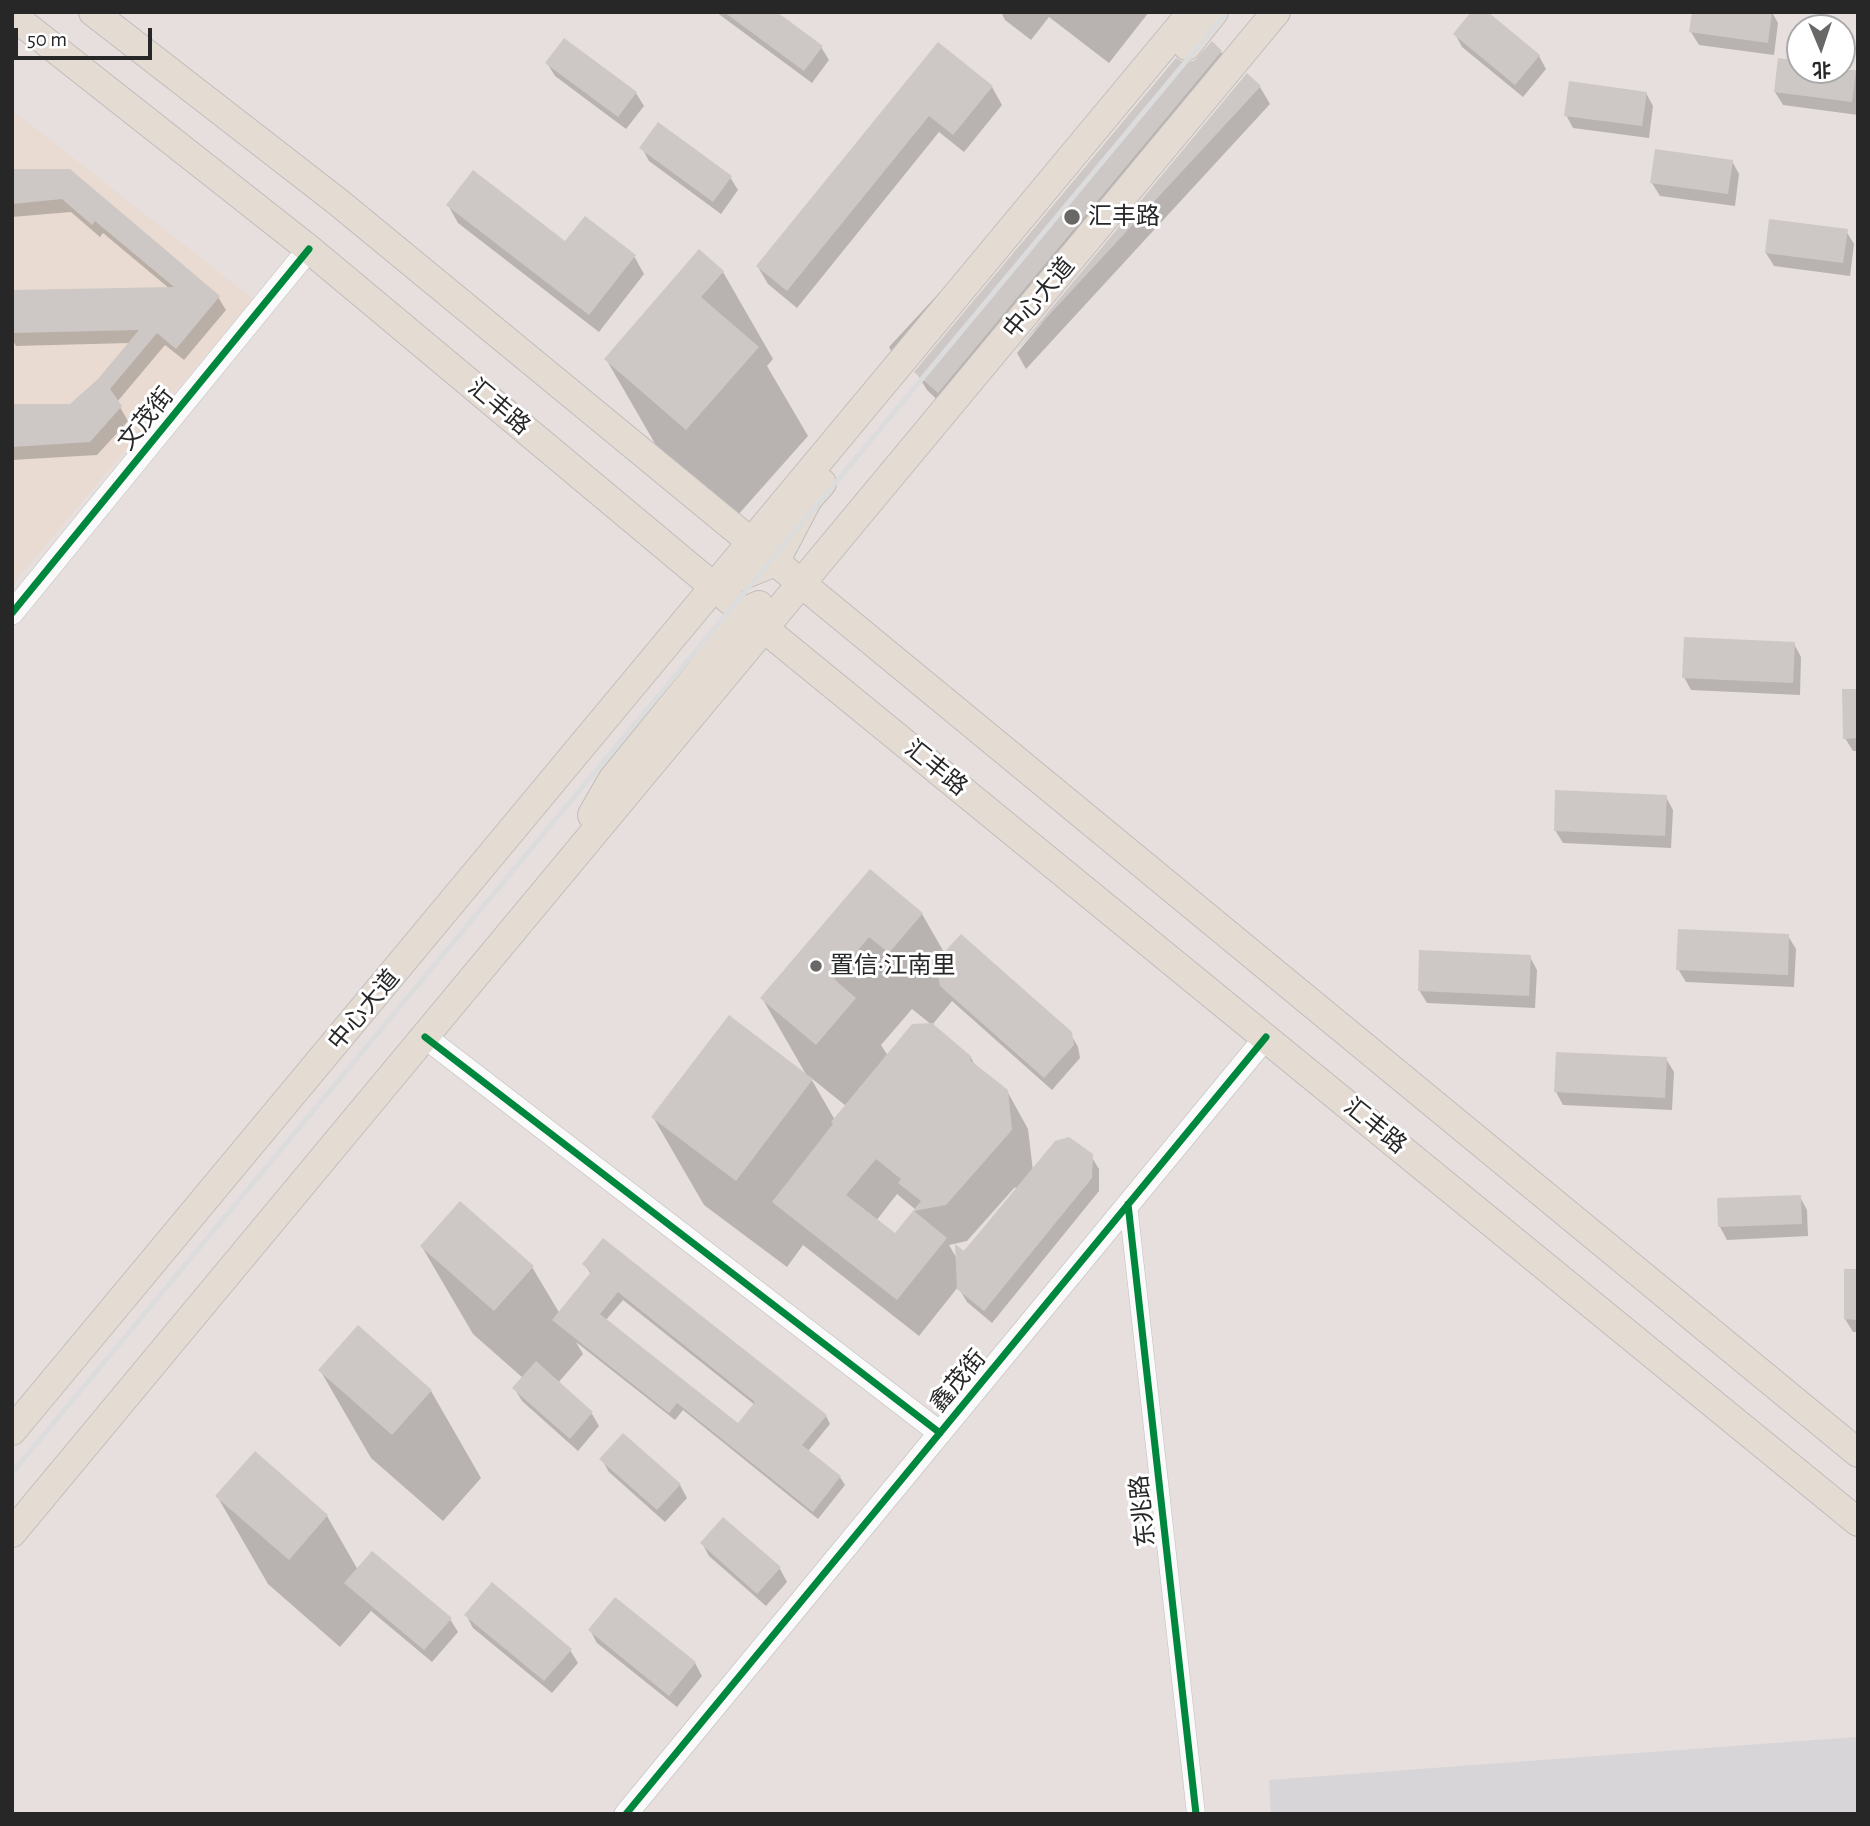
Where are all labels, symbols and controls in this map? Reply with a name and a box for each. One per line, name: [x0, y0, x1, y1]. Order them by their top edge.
scale bar: [18, 14, 156, 58]
north arrow: [1786, 14, 1856, 84]
text: 50 m: [27, 29, 67, 50]
text: 北: [1812, 59, 1832, 78]
place label: 汇丰路: [1088, 203, 1160, 231]
marker: 汇丰路: [1062, 207, 1082, 227]
street label: 中心大道: [997, 252, 1081, 344]
street label: 汇丰路: [462, 373, 536, 441]
street label: 文茂街: [112, 382, 180, 456]
street label: 汇丰路: [899, 734, 973, 802]
place label: 置信·江南里: [830, 952, 955, 980]
marker: 置信·江南里: [808, 958, 824, 974]
street label: 中心大道: [322, 964, 406, 1056]
street label: 汇丰路: [1338, 1092, 1412, 1160]
street label: 鑫茂街: [924, 1344, 992, 1418]
street label: 东兆路: [1125, 1474, 1161, 1548]

